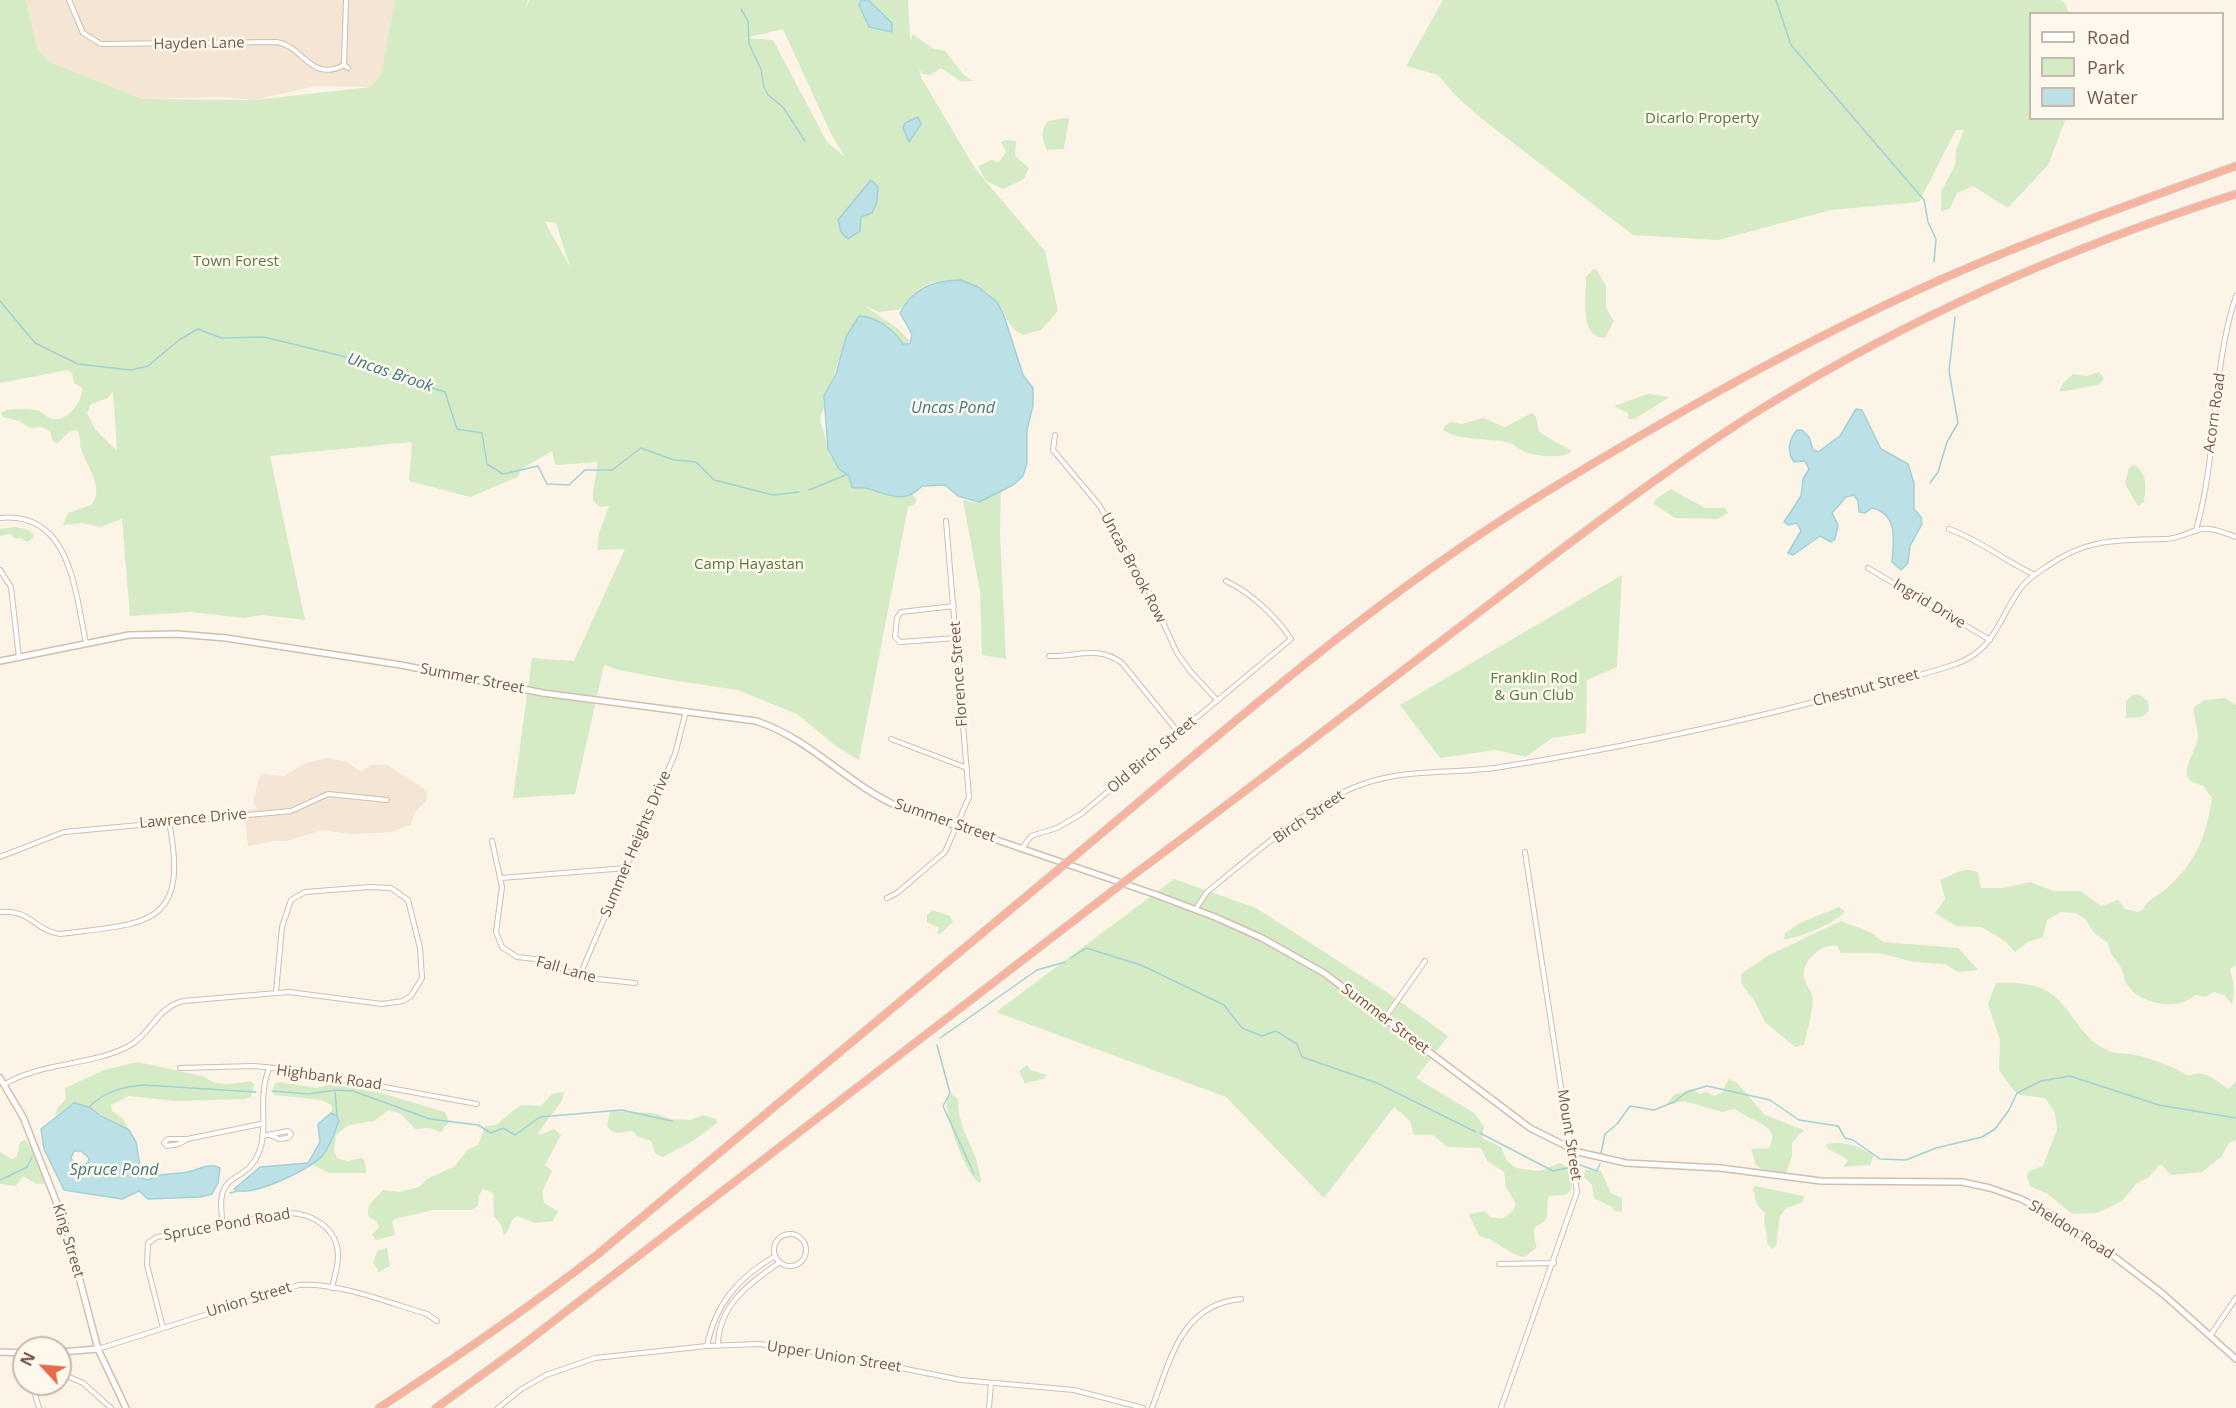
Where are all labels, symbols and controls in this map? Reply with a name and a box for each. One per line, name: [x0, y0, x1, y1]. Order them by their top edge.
legend: [2029, 12, 2224, 120]
text: Road: [2087, 25, 2130, 49]
street label: Hayden Lane: [153, 34, 245, 54]
text: Park: [2087, 55, 2125, 79]
text: Water: [2087, 85, 2138, 109]
park label: Dicarlo Property: [1645, 110, 1759, 128]
park label: Town Forest: [193, 253, 279, 271]
water label: Uncas Brook: [345, 349, 435, 397]
street label: Acorn Road: [2200, 372, 2230, 454]
water label: Uncas Pond: [911, 398, 995, 418]
street label: Uncas Brook Row: [1096, 510, 1170, 626]
park label: Camp Hayastan: [694, 556, 804, 574]
street label: Ingrid Drive: [1890, 575, 1968, 633]
street label: Florence Street: [946, 621, 972, 727]
street label: Summer Street: [418, 660, 526, 698]
street label: Chestnut Street: [1811, 665, 1921, 711]
park label: Franklin Rod & Gun Club: [1490, 670, 1578, 705]
street label: Old Birch Street: [1104, 713, 1200, 797]
street label: Summer Heights Drive: [597, 768, 675, 920]
street label: Birch Street: [1270, 787, 1348, 847]
street label: Summer Street: [892, 795, 998, 847]
street label: Lawrence Drive: [139, 805, 247, 833]
street label: Fall Lane: [534, 953, 598, 987]
street label: Summer Street: [1337, 980, 1433, 1058]
street label: Highbank Road: [275, 1062, 383, 1094]
street label: Mount Street: [1553, 1088, 1585, 1182]
water label: Spruce Pond: [70, 1160, 158, 1180]
street label: Sheldon Road: [2025, 1197, 2117, 1263]
street label: King Street: [48, 1202, 88, 1280]
street label: Spruce Pond Road: [162, 1205, 292, 1245]
street label: Union Street: [204, 1279, 294, 1321]
north arrow: [12, 1336, 72, 1396]
street label: Upper Union Street: [766, 1337, 902, 1377]
text: N: [15, 1348, 40, 1370]

